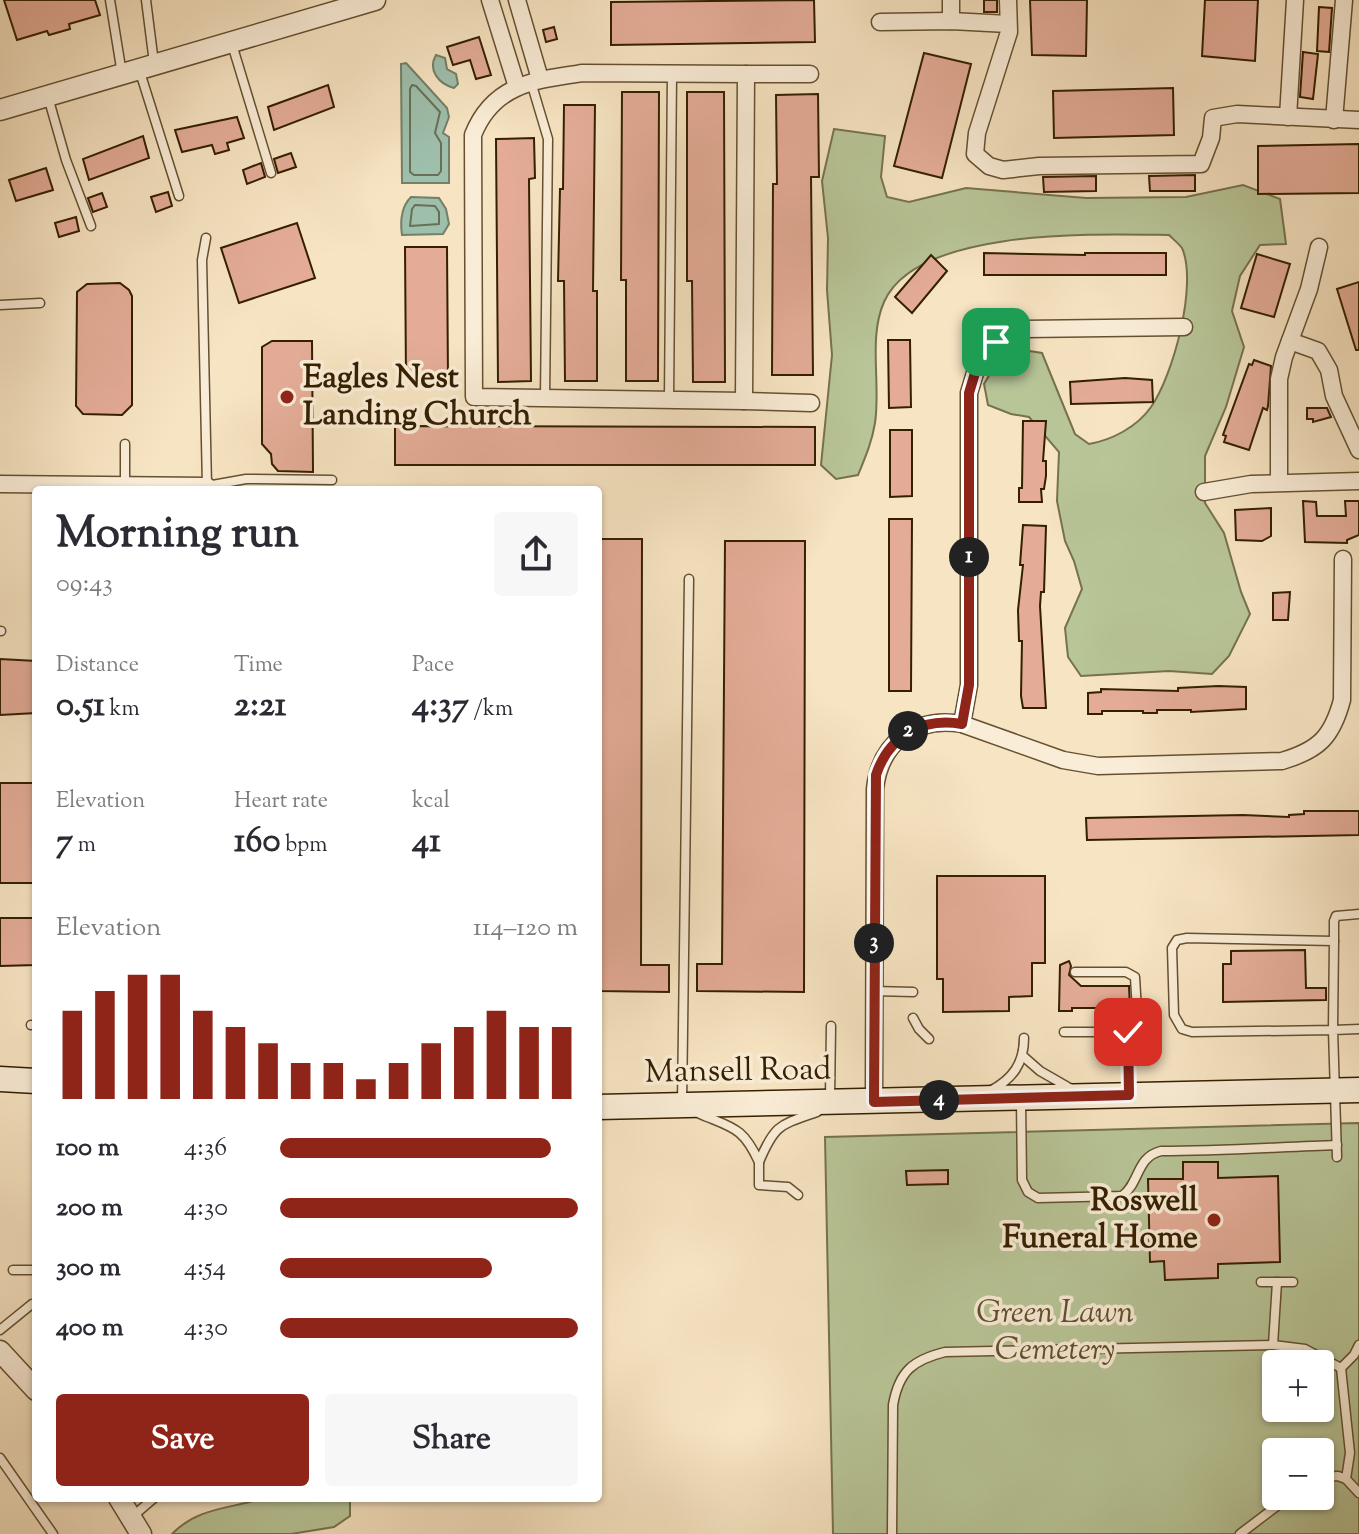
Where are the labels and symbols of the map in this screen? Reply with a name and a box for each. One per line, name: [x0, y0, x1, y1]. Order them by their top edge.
pin: [962, 308, 1030, 376]
place label: Eagles Nest Landing Church: [303, 356, 532, 439]
marker: Eagles Nest Landing Church: [278, 388, 296, 406]
pin: 1: [949, 537, 989, 577]
pin: 2: [888, 711, 928, 751]
pin: 3: [854, 923, 894, 963]
pin: [1094, 998, 1162, 1066]
street label: Mansell Road: [644, 1047, 832, 1097]
pin: 4: [919, 1080, 959, 1120]
place label: Roswell Funeral Home: [1002, 1179, 1198, 1262]
marker: Roswell Funeral Home: [1205, 1211, 1223, 1229]
park label: Green Lawn Cemetery: [976, 1291, 1134, 1374]

